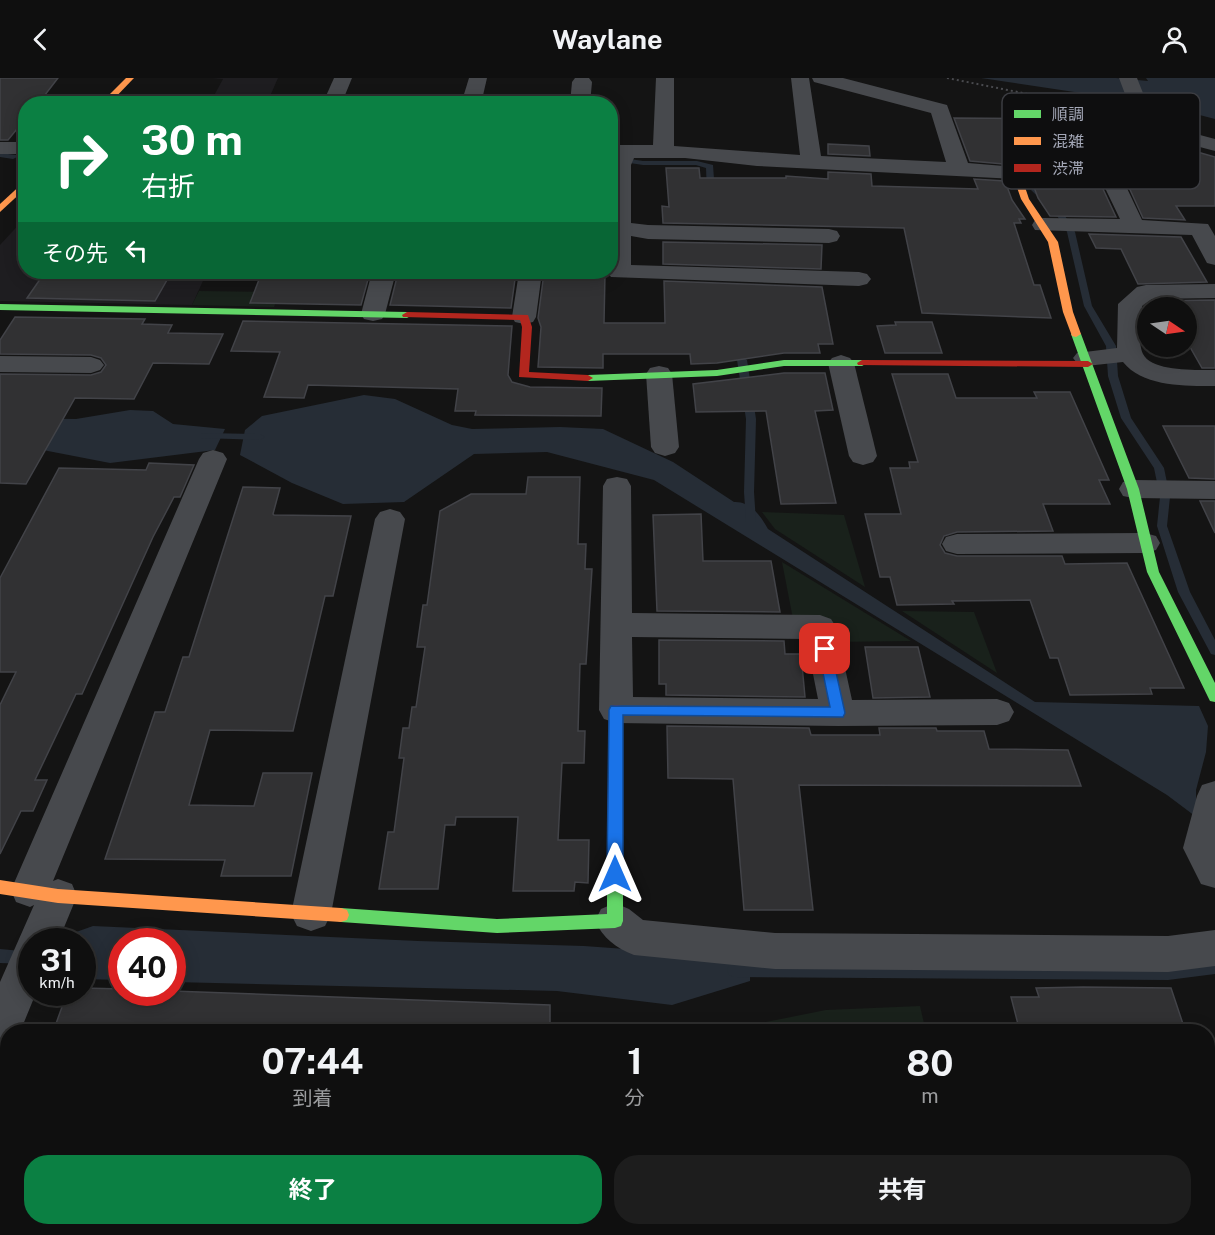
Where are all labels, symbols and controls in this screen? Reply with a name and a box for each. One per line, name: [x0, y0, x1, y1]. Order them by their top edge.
icon: back: [24, 23, 57, 56]
text: Waylane: [552, 23, 663, 55]
icon: person: [1158, 23, 1191, 56]
legend: [1002, 93, 1200, 189]
text: 順調: [1052, 105, 1084, 124]
text: 30 m: [141, 115, 243, 164]
icon: right: [42, 120, 120, 198]
text: 混雑: [1052, 132, 1084, 151]
text: 渋滞: [1052, 159, 1084, 178]
text: 右折: [141, 170, 195, 202]
icon: left: [120, 234, 153, 267]
text: その先: [42, 240, 108, 266]
north arrow: [1137, 297, 1197, 357]
map controls: [1137, 297, 1197, 357]
pin: [799, 623, 850, 674]
icon: arrive: [808, 632, 841, 665]
position arrow: [583, 842, 647, 906]
speed limit sign: 40: [108, 928, 186, 1006]
text: 31: [41, 942, 73, 978]
text: km/h: [39, 974, 75, 991]
text: 07:44: [261, 1040, 363, 1082]
text: 1: [627, 1040, 643, 1082]
text: 80: [906, 1042, 954, 1084]
text: m: [921, 1084, 939, 1108]
text: 到着: [292, 1086, 332, 1110]
text: 分: [625, 1086, 645, 1110]
button: 終了: [24, 1155, 602, 1224]
button: 共有: [614, 1155, 1191, 1224]

